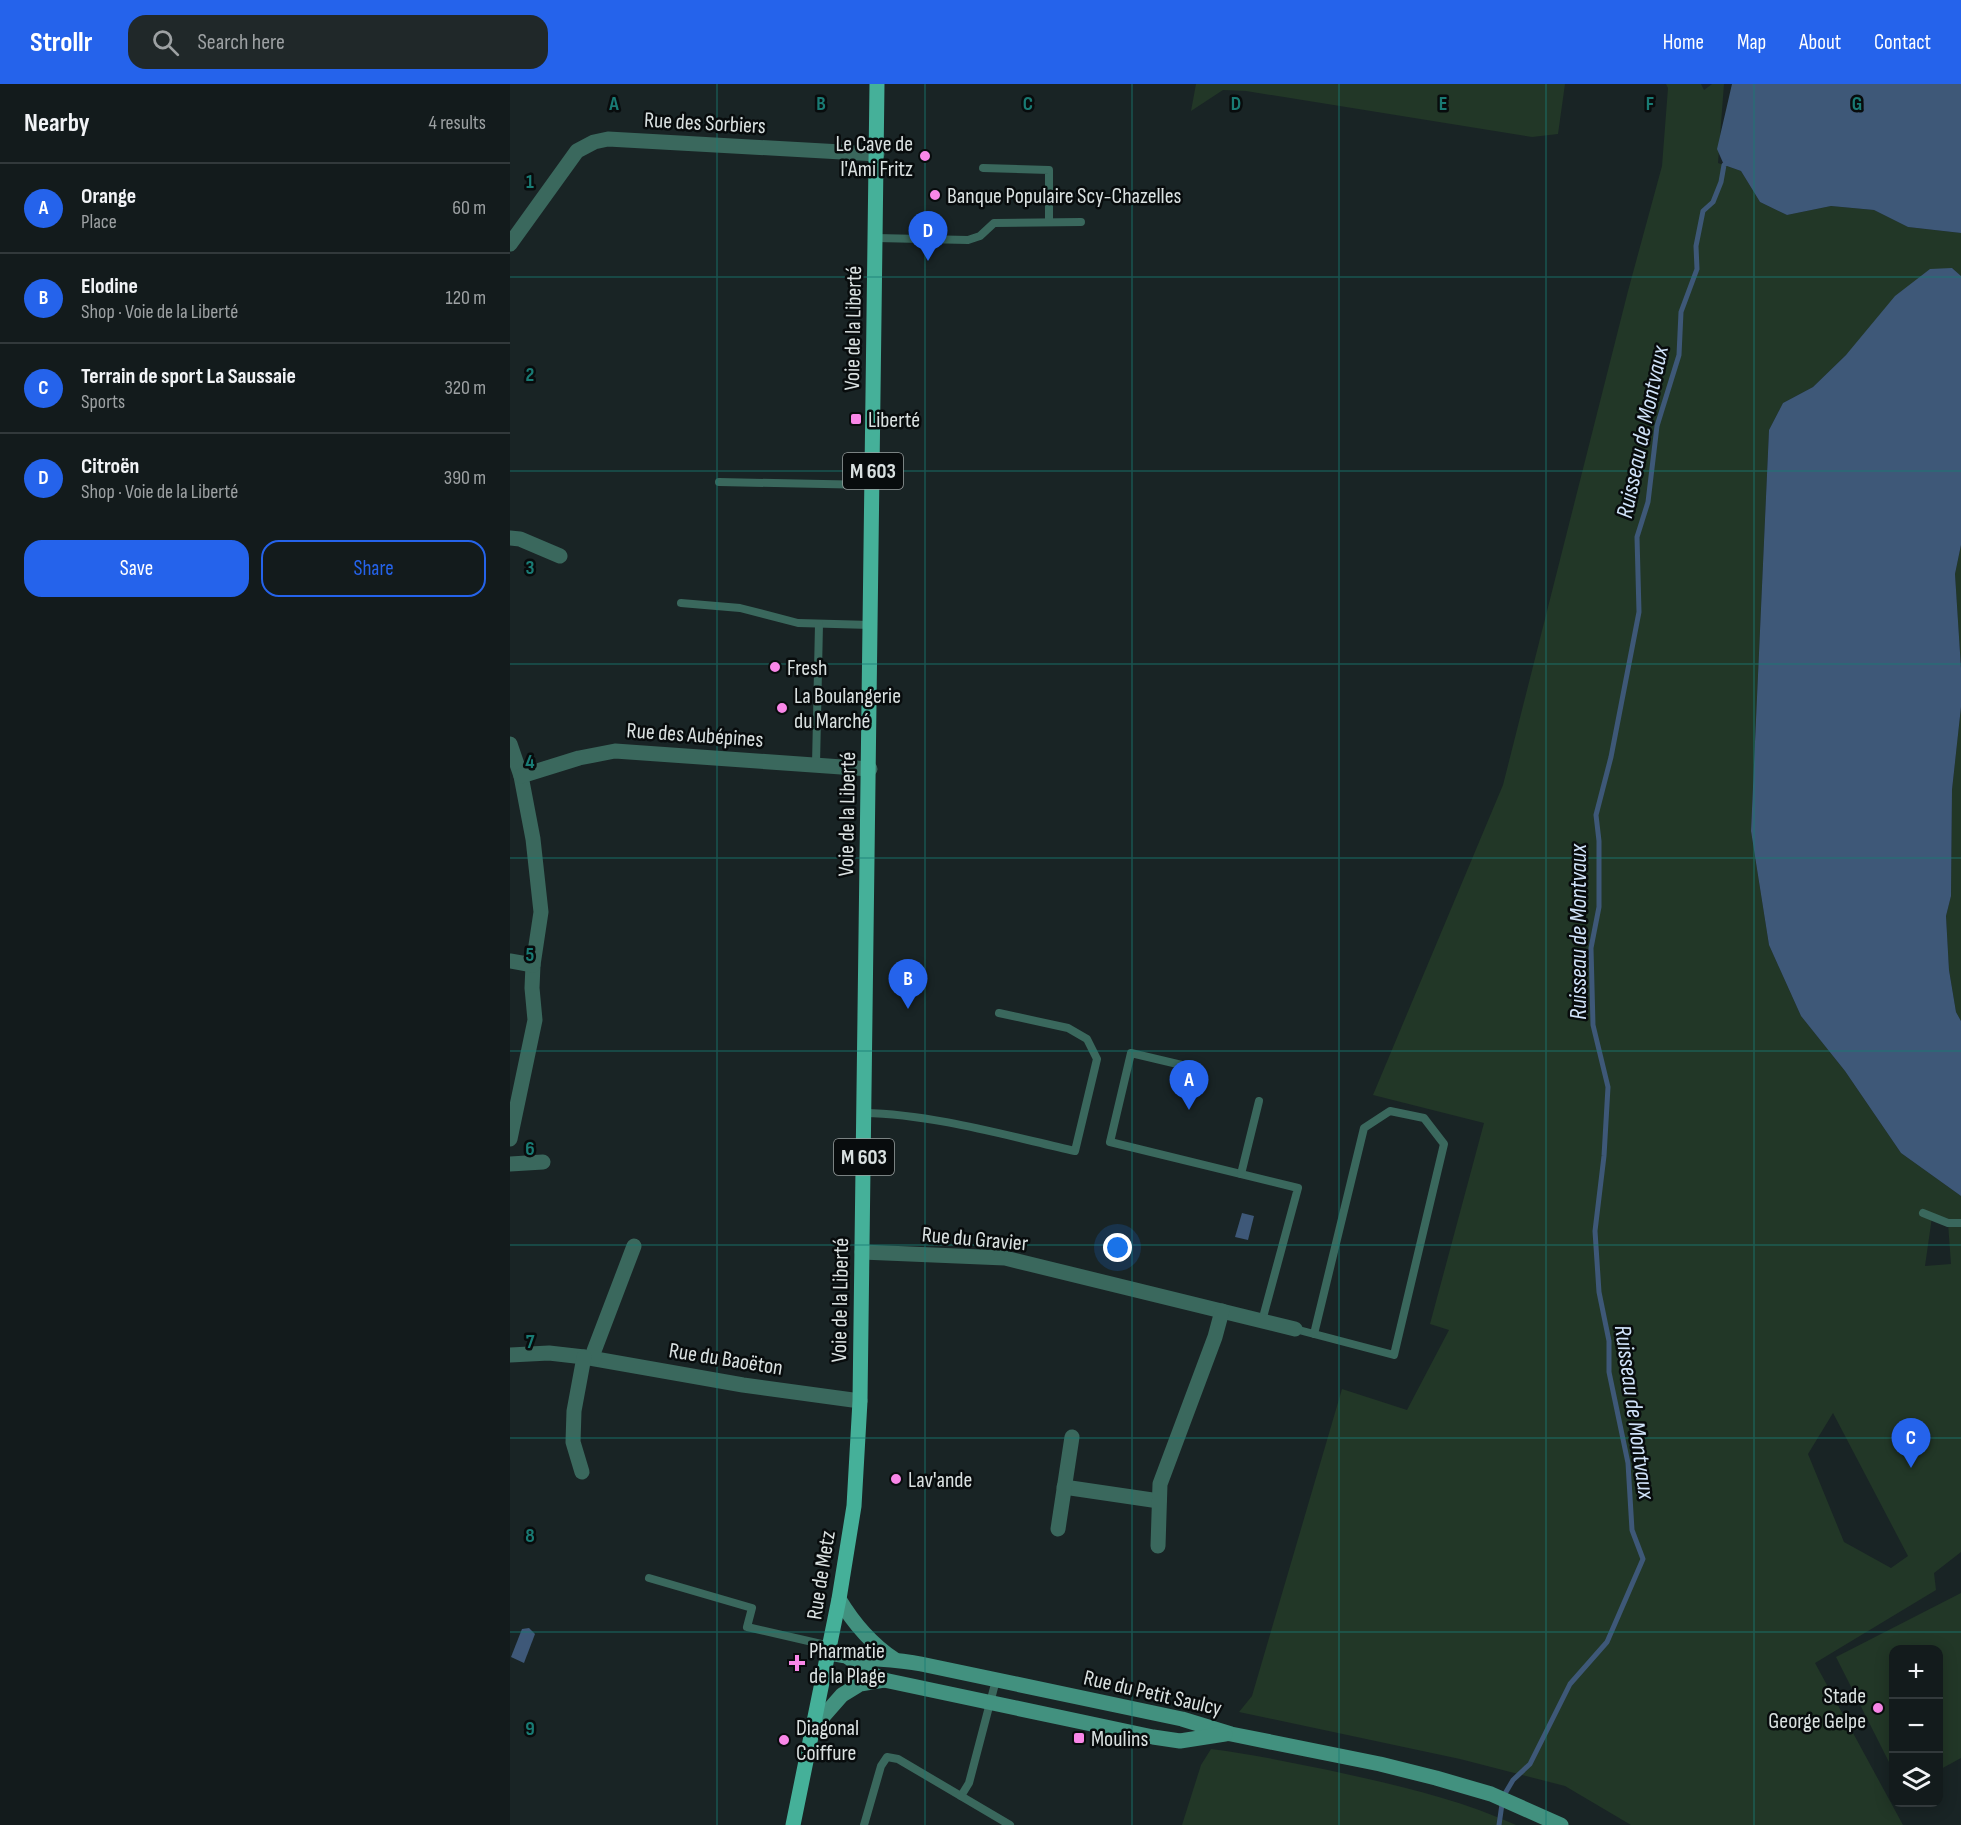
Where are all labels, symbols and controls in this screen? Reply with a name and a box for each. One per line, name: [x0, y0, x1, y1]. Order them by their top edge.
search box: [128, 15, 548, 69]
text: Strollr: [30, 26, 92, 59]
icon: search: [149, 26, 182, 59]
text: Search here: [197, 29, 285, 56]
text: Home: [1663, 30, 1704, 55]
text: Map: [1737, 30, 1766, 55]
text: About: [1799, 30, 1841, 55]
text: Contact: [1874, 30, 1931, 55]
text: A: [608, 92, 619, 116]
text: B: [816, 92, 826, 116]
text: C: [1023, 92, 1033, 116]
text: D: [1231, 92, 1241, 116]
text: E: [1439, 92, 1447, 116]
text: F: [1646, 92, 1654, 116]
text: G: [1852, 92, 1862, 116]
street label: Rue des Sorbiers: [643, 107, 767, 140]
text: Nearby: [24, 108, 90, 139]
text: 4 results: [429, 111, 486, 135]
place label: Le Cave de l'Ami Fritz: [835, 131, 913, 183]
marker: Le Cave de l'Ami Fritz: [918, 149, 932, 163]
text: 1: [526, 170, 534, 194]
text: Orange: [81, 183, 136, 210]
place label: Banque Populaire Scy-Chazelles: [947, 183, 1182, 210]
marker: Banque Populaire Scy-Chazelles: [928, 188, 942, 202]
text: A: [39, 196, 48, 220]
text: 60 m: [452, 196, 486, 220]
text: Place: [81, 210, 117, 234]
pin: D: [908, 212, 948, 261]
street label: Voie de la Liberté: [839, 266, 868, 391]
text: Elodine: [81, 273, 138, 300]
text: B: [39, 286, 48, 310]
text: 120 m: [446, 286, 486, 310]
text: Shop · Voie de la Liberté: [81, 300, 238, 324]
water label: Ruisseau de Montvaux: [1610, 342, 1675, 521]
text: Terrain de sport La Saussaie: [81, 363, 296, 390]
text: 2: [526, 363, 534, 387]
text: C: [38, 376, 49, 400]
text: 320 m: [444, 376, 486, 400]
text: Sports: [81, 390, 125, 414]
place label: Liberté: [868, 407, 920, 434]
marker: Liberté: [849, 412, 863, 426]
text: Citroën: [81, 453, 139, 480]
road number: M 603: [843, 453, 903, 489]
text: D: [38, 466, 49, 490]
text: 390 m: [444, 466, 486, 490]
text: Shop · Voie de la Liberté: [81, 480, 238, 504]
button: Save: [24, 540, 249, 597]
button: Share: [261, 540, 486, 597]
text: 3: [526, 556, 535, 580]
place label: Fresh: [787, 655, 827, 682]
marker: Fresh: [768, 660, 782, 674]
place label: La Boulangerie du Marché: [794, 683, 901, 735]
marker: La Boulangerie du Marché: [775, 701, 789, 715]
street label: Rue des Aubépines: [626, 717, 764, 754]
text: 4: [525, 750, 535, 774]
street label: Voie de la Liberté: [833, 752, 862, 877]
water label: Ruisseau de Montvaux: [1564, 843, 1593, 1020]
text: 5: [526, 943, 535, 967]
pin: B: [888, 960, 928, 1009]
pin: A: [1170, 1060, 1208, 1110]
text: 6: [525, 1137, 535, 1161]
road number: M 603: [834, 1139, 894, 1175]
street label: Rue du Gravier: [921, 1221, 1029, 1258]
your location: [1103, 1233, 1132, 1262]
street label: Voie de la Liberté: [826, 1238, 855, 1363]
water label: Ruisseau de Montvaux: [1608, 1323, 1661, 1502]
text: 7: [526, 1330, 535, 1354]
street label: Rue du Baoëton: [667, 1337, 785, 1382]
pin: C: [1892, 1418, 1930, 1468]
place label: Lav'ande: [908, 1467, 972, 1494]
marker: Lav'ande: [889, 1472, 903, 1486]
text: 8: [525, 1524, 535, 1548]
street label: Rue de Metz: [801, 1529, 842, 1622]
place label: Pharmatie de la Plage: [809, 1638, 886, 1690]
map controls: [1889, 1645, 1943, 1807]
button: +: [1889, 1645, 1943, 1699]
marker: Pharmatie de la Plage: [790, 1656, 804, 1670]
street label: Rue du Petit Saulcy: [1081, 1664, 1225, 1723]
place label: Stade George Gelpe: [1768, 1683, 1866, 1735]
button: −: [1889, 1699, 1943, 1753]
marker: Stade George Gelpe: [1871, 1701, 1885, 1715]
place label: Diagonal Coiffure: [796, 1715, 859, 1767]
text: 9: [525, 1717, 535, 1741]
place label: Moulins: [1091, 1726, 1148, 1753]
marker: Moulins: [1072, 1731, 1086, 1745]
marker: Diagonal Coiffure: [777, 1733, 791, 1747]
button: layers: [1889, 1753, 1943, 1807]

